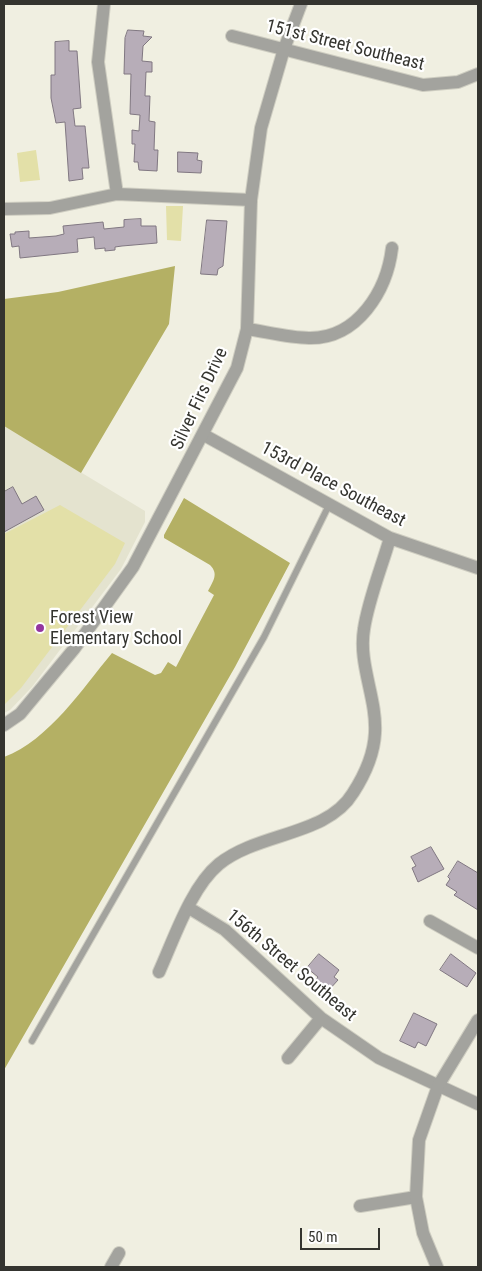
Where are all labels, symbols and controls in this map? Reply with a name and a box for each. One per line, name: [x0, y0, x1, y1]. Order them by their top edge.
street label: 151st Street Southeast: [264, 16, 426, 76]
street label: Silver Firs Drive: [167, 345, 233, 453]
street label: 153rd Place Southeast: [257, 438, 409, 532]
place label: Forest View Elementary School: [50, 607, 182, 650]
marker: Forest View Elementary School: [34, 622, 46, 634]
street label: 156th Street Southeast: [222, 905, 360, 1027]
scale bar: [302, 1218, 382, 1250]
text: 50 m: [308, 1228, 338, 1246]

